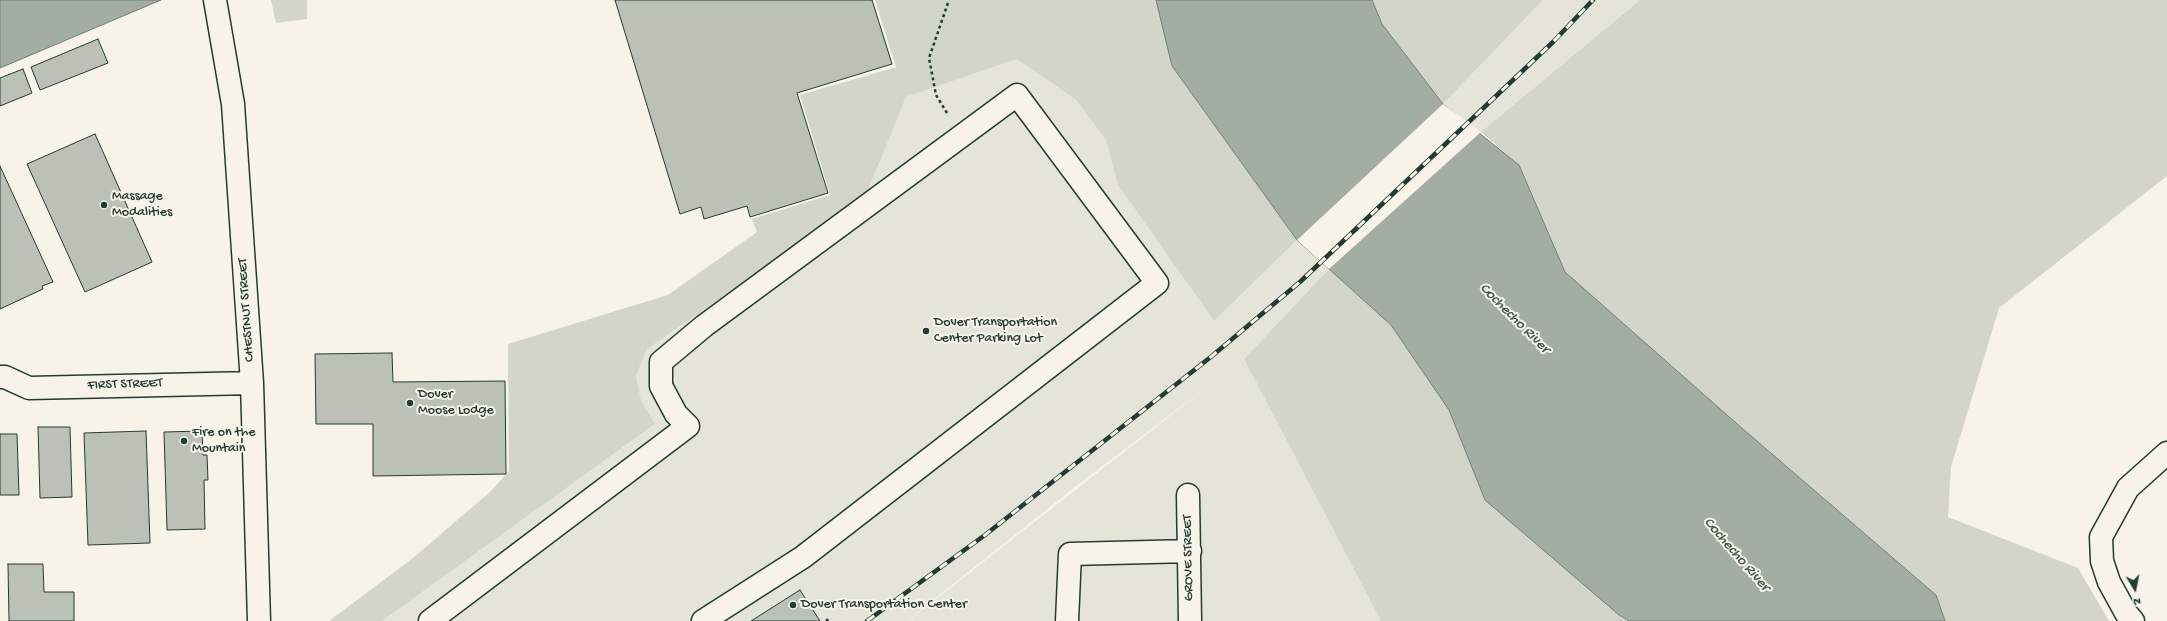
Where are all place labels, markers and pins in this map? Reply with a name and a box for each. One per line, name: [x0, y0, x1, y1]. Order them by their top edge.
place label: Massage Modalities: [112, 189, 172, 222]
marker: Massage Modalities: [99, 200, 109, 210]
place label: Dover Transportation Center Parking Lot: [934, 315, 1057, 348]
marker: Dover Transportation Center Parking Lot: [921, 326, 931, 336]
place label: Dover Moose Lodge: [418, 387, 494, 420]
marker: Dover Moose Lodge: [405, 398, 415, 408]
place label: Fire on the Mountain: [192, 425, 255, 458]
marker: Fire on the Mountain: [179, 436, 189, 446]
place label: Dover Transportation Center: [801, 597, 967, 613]
marker: Dover Transportation Center: [788, 600, 798, 610]

